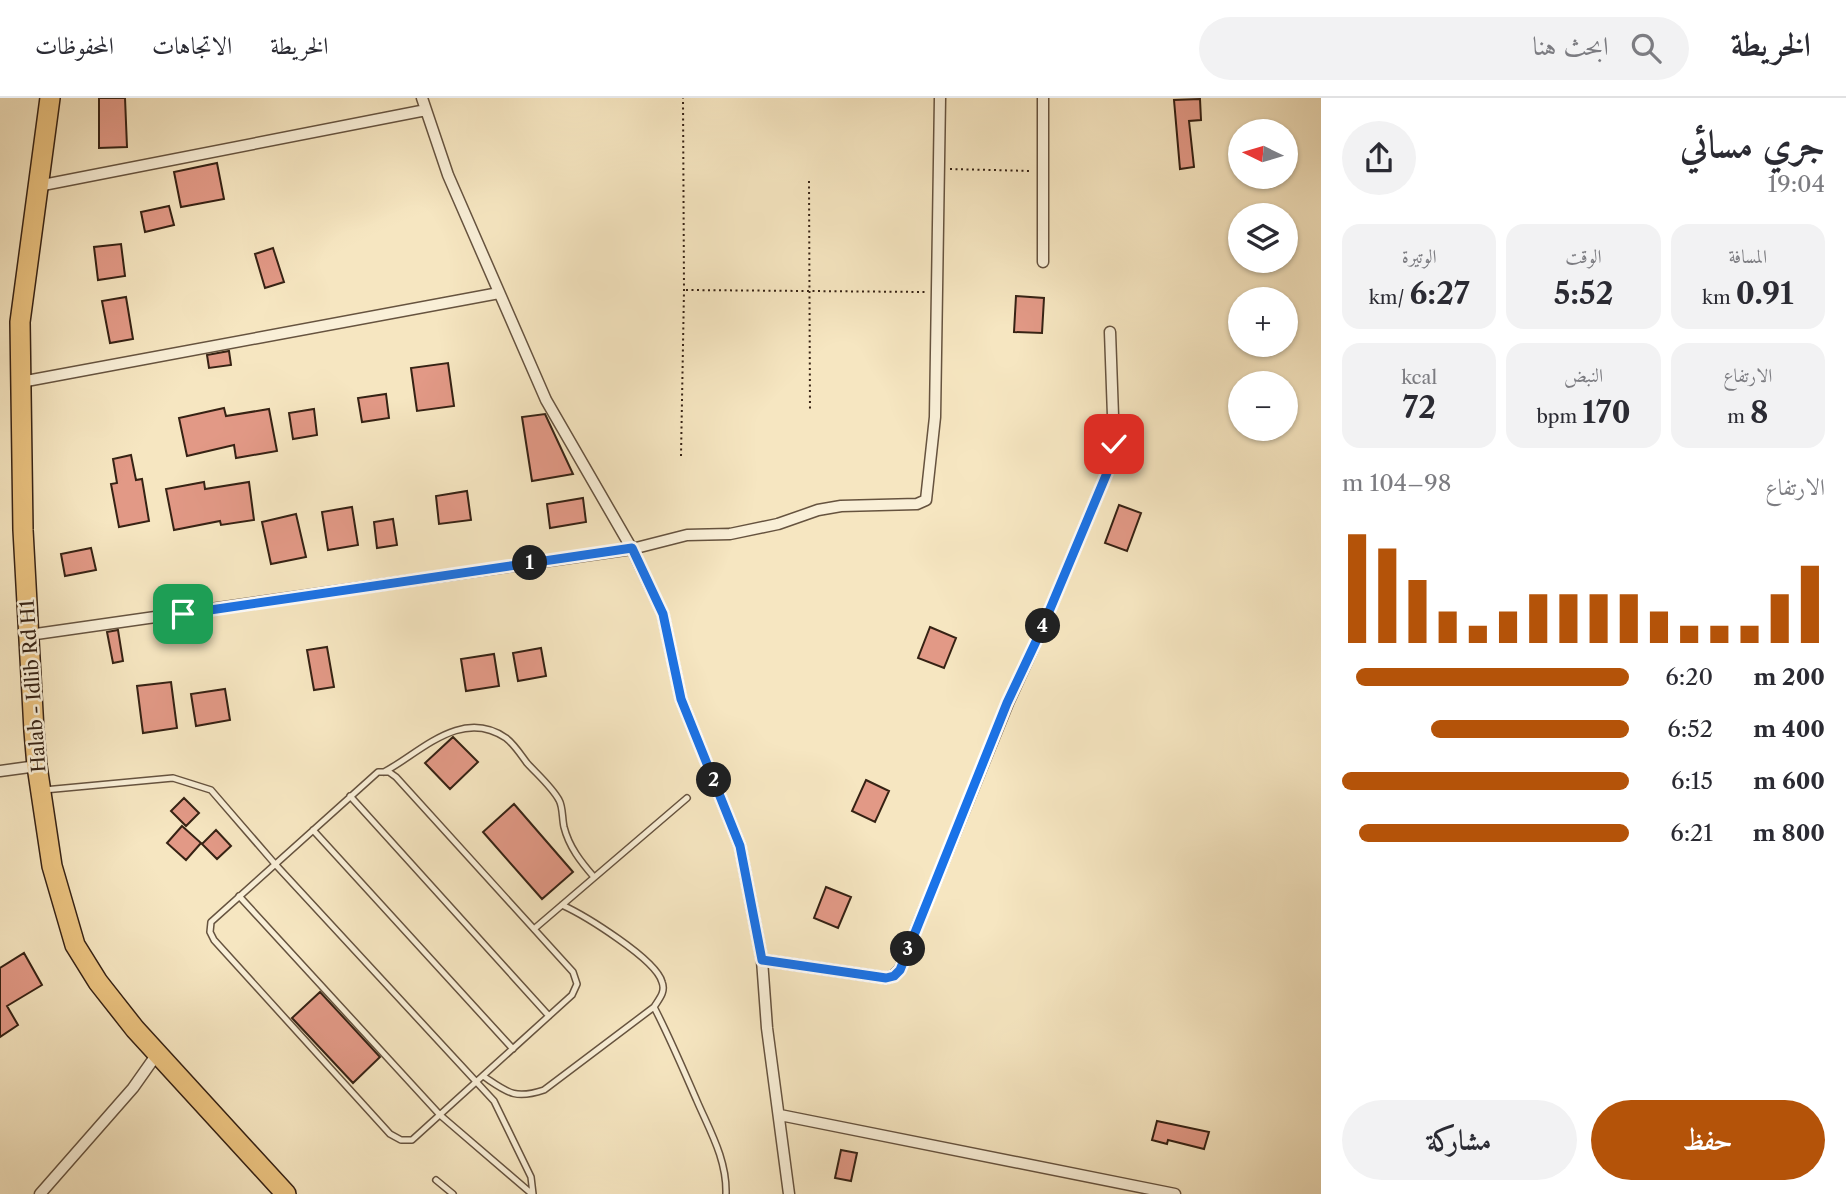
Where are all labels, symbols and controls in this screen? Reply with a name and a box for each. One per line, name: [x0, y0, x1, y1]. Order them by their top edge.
search box: [1199, 17, 1689, 80]
text: الخريطة: [1731, 24, 1811, 65]
icon: search: [1627, 29, 1665, 67]
text: ابحث هنا: [1532, 30, 1609, 62]
text: المحفوظات: [35, 31, 114, 60]
text: الاتجاهات: [152, 31, 232, 60]
text: الخريطة: [270, 31, 329, 60]
north arrow: [1228, 119, 1298, 189]
map controls: [1228, 119, 1298, 441]
text: جري مسائي: [1680, 120, 1825, 167]
button: share: [1342, 121, 1416, 195]
text: 19:04: [1768, 170, 1825, 198]
button: layers: [1228, 203, 1298, 273]
text: الوتيرة: [1402, 245, 1437, 268]
text: الوقت: [1565, 245, 1602, 268]
text: المسافة: [1728, 245, 1767, 268]
text: 6:27: [1409, 275, 1470, 312]
text: 5:52: [1554, 275, 1613, 312]
text: 0.91: [1736, 275, 1794, 312]
text: /km: [1369, 286, 1409, 309]
text: km: [1702, 286, 1736, 309]
button: +: [1228, 287, 1298, 357]
text: النبض: [1564, 364, 1603, 387]
text: الارتفاع: [1723, 364, 1772, 387]
text: kcal: [1401, 366, 1437, 389]
button: −: [1228, 371, 1298, 441]
text: 72: [1402, 389, 1436, 426]
text: 170: [1582, 394, 1631, 431]
text: 8: [1750, 394, 1768, 431]
text: bpm: [1536, 405, 1582, 428]
text: m: [1727, 405, 1750, 428]
pin: [1084, 414, 1144, 474]
icon: check: [1095, 425, 1133, 463]
text: 98–104 m: [1342, 469, 1451, 497]
text: الارتفاع: [1765, 473, 1825, 501]
pin: 1: [512, 546, 548, 580]
text: 1: [525, 551, 534, 574]
pin: [153, 584, 213, 644]
icon: arrive: [164, 595, 202, 633]
street label: Halab - Idlib Rd H1: [15, 599, 51, 773]
pin: 4: [1026, 608, 1060, 644]
text: 4: [1037, 614, 1048, 637]
text: 6:20: [1665, 663, 1713, 691]
text: 200 m: [1753, 663, 1825, 691]
text: 6:52: [1667, 715, 1713, 743]
text: 400 m: [1753, 715, 1825, 743]
pin: 2: [696, 762, 732, 798]
text: 6:15: [1671, 767, 1713, 795]
text: 600 m: [1753, 767, 1825, 795]
text: 2: [708, 768, 719, 791]
text: 6:21: [1670, 819, 1713, 847]
text: 800 m: [1753, 819, 1825, 847]
pin: 3: [890, 932, 926, 966]
text: 3: [902, 937, 913, 960]
button: مشاركة: [1342, 1100, 1577, 1180]
button: حفظ: [1591, 1100, 1825, 1180]

